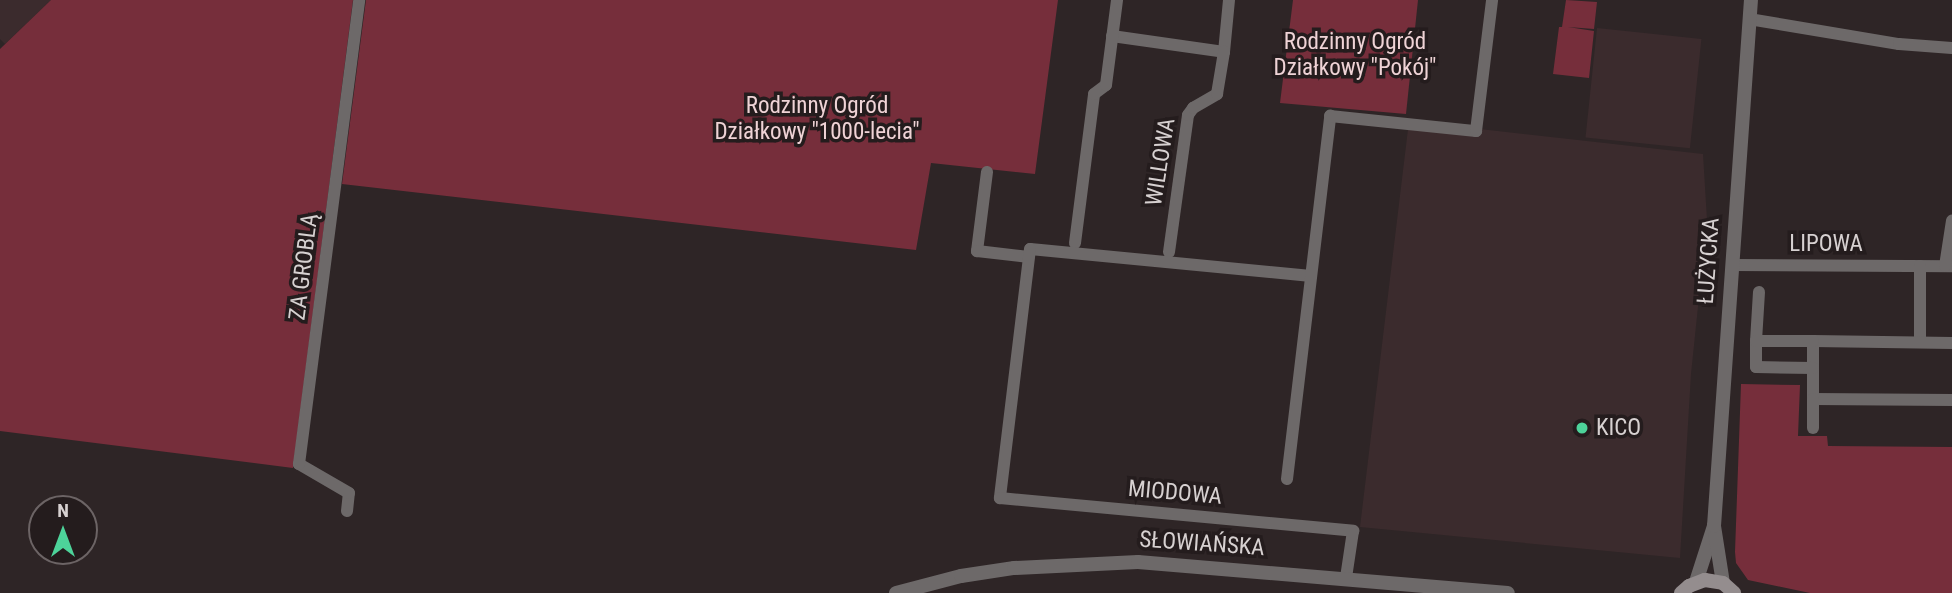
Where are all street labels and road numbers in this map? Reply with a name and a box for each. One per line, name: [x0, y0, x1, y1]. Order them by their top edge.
street label: WILLOWA: [1140, 116, 1182, 208]
street label: ZA GROBLĄ: [284, 212, 324, 322]
street label: ŁUŻYCKA: [1692, 217, 1726, 305]
street label: LIPOWA: [1789, 230, 1863, 258]
street label: MIODOWA: [1127, 475, 1223, 511]
street label: SŁOWIAŃSKA: [1138, 526, 1266, 562]

